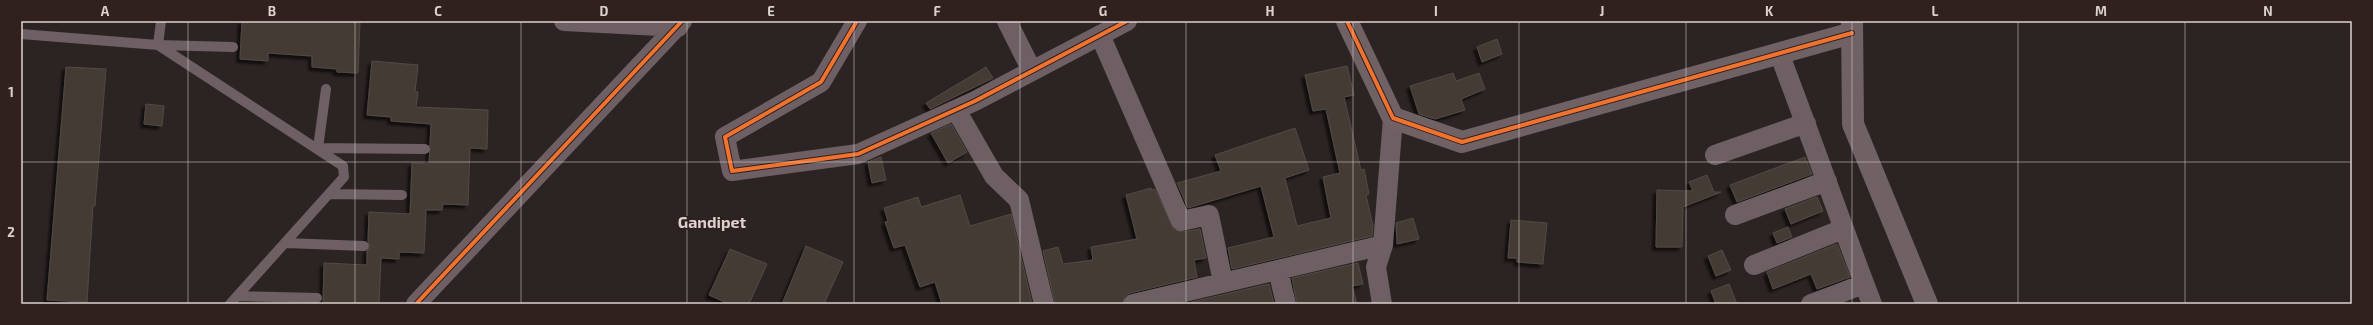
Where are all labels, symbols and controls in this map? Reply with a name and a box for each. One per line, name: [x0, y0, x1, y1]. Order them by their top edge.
text: A: [101, 3, 110, 19]
text: B: [268, 3, 276, 19]
text: C: [434, 3, 442, 19]
text: D: [600, 3, 609, 19]
text: E: [767, 3, 775, 19]
text: F: [933, 3, 941, 19]
text: G: [1099, 3, 1107, 19]
text: H: [1266, 3, 1275, 19]
text: I: [1434, 3, 1438, 19]
text: J: [1600, 3, 1604, 19]
text: K: [1765, 3, 1774, 19]
text: L: [1932, 3, 1939, 19]
text: M: [2095, 3, 2107, 19]
text: N: [2263, 3, 2273, 19]
text: 1: [8, 84, 14, 100]
district label: Gandipet: [678, 212, 747, 231]
text: 2: [7, 224, 15, 240]

